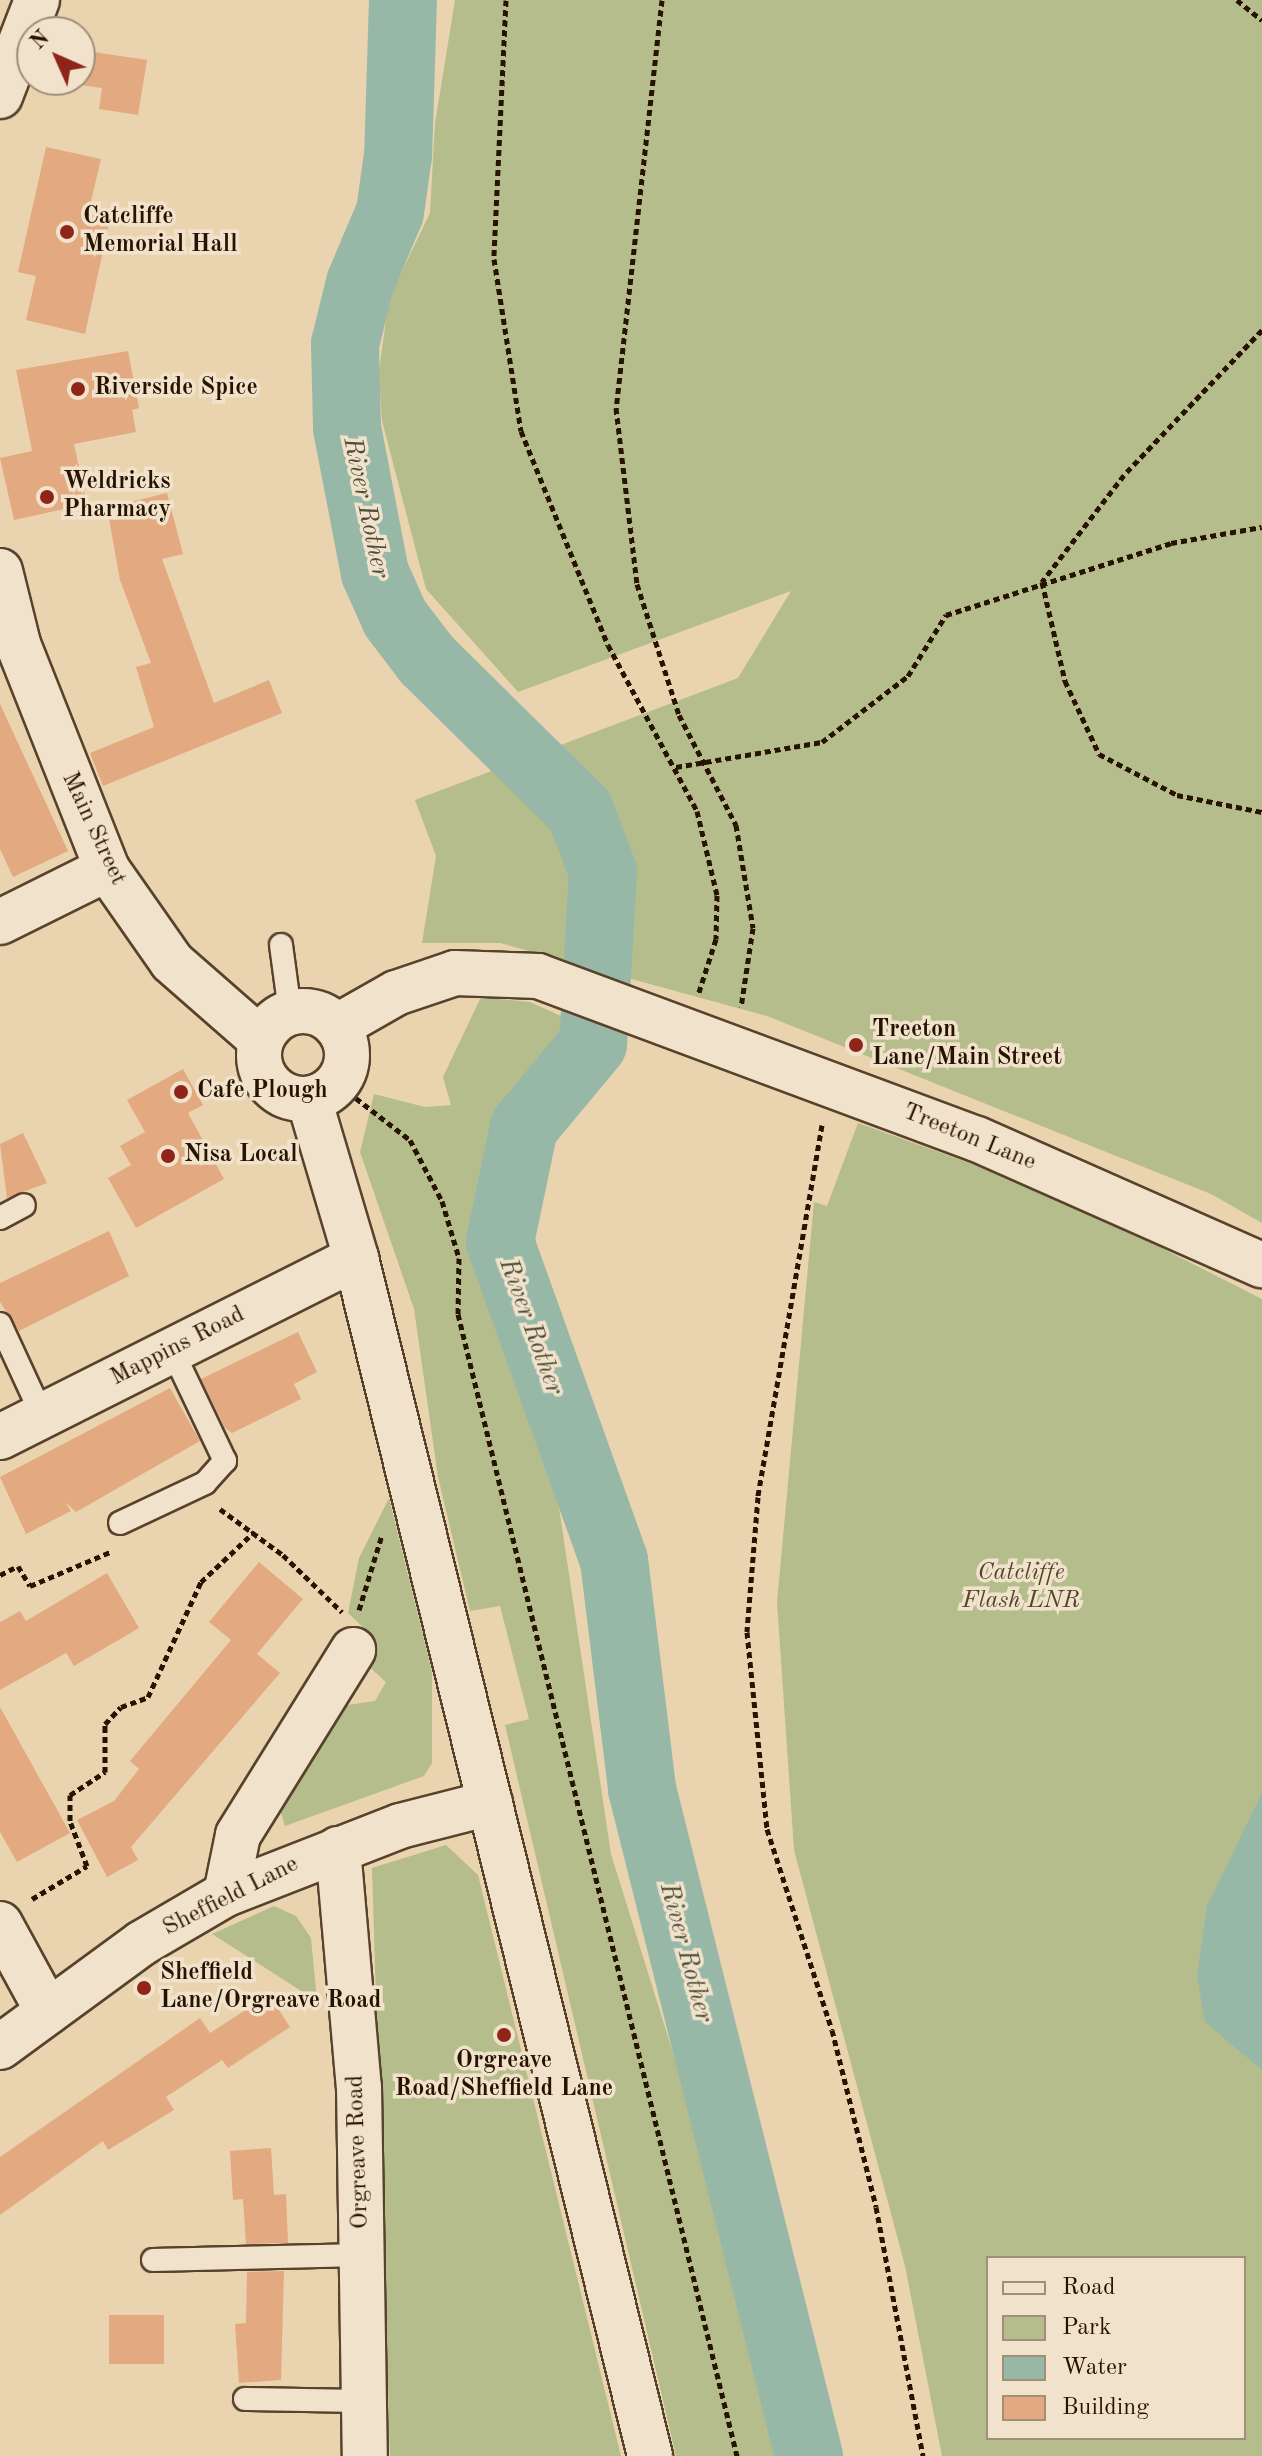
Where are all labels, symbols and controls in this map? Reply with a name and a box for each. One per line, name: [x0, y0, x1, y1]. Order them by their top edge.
north arrow: [16, 16, 96, 96]
text: N: [27, 27, 54, 54]
place label: Catcliffe Memorial Hall: [83, 204, 238, 260]
marker: Catcliffe Memorial Hall: [58, 223, 76, 241]
place label: Riverside Spice: [94, 375, 258, 403]
marker: Riverside Spice: [69, 380, 87, 398]
water label: River Rother: [335, 435, 395, 581]
place label: Weldricks Pharmacy: [63, 469, 171, 525]
marker: Weldricks Pharmacy: [38, 488, 56, 506]
street label: Main Street: [54, 768, 132, 890]
place label: Treeton Lane/Main Street: [872, 1017, 1062, 1073]
marker: Treeton Lane/Main Street: [847, 1036, 865, 1054]
place label: Cafe Plough: [197, 1078, 328, 1106]
marker: Cafe Plough: [172, 1083, 190, 1101]
street label: Treeton Lane: [898, 1098, 1040, 1178]
place label: Nisa Local: [184, 1142, 298, 1170]
marker: Nisa Local: [159, 1147, 177, 1165]
water label: River Rother: [491, 1254, 569, 1400]
street label: Mappins Road: [106, 1301, 250, 1393]
park label: Catcliffe Flash LNR: [962, 1560, 1080, 1616]
street label: Sheffield Lane: [158, 1851, 304, 1943]
water label: River Rother: [651, 1880, 719, 2026]
place label: Sheffield Lane/Orgreave Road: [160, 1960, 381, 2016]
marker: Sheffield Lane/Orgreave Road: [135, 1979, 153, 1997]
marker: Orgreave Road/Sheffield Lane: [495, 2026, 513, 2044]
place label: Orgreave Road/Sheffield Lane: [395, 2048, 613, 2104]
street label: Orgreave Road: [342, 2074, 376, 2230]
legend: [986, 2256, 1246, 2440]
text: Road: [1062, 2276, 1115, 2300]
text: Park: [1062, 2316, 1111, 2340]
text: Water: [1062, 2356, 1127, 2380]
text: Building: [1062, 2396, 1149, 2420]

